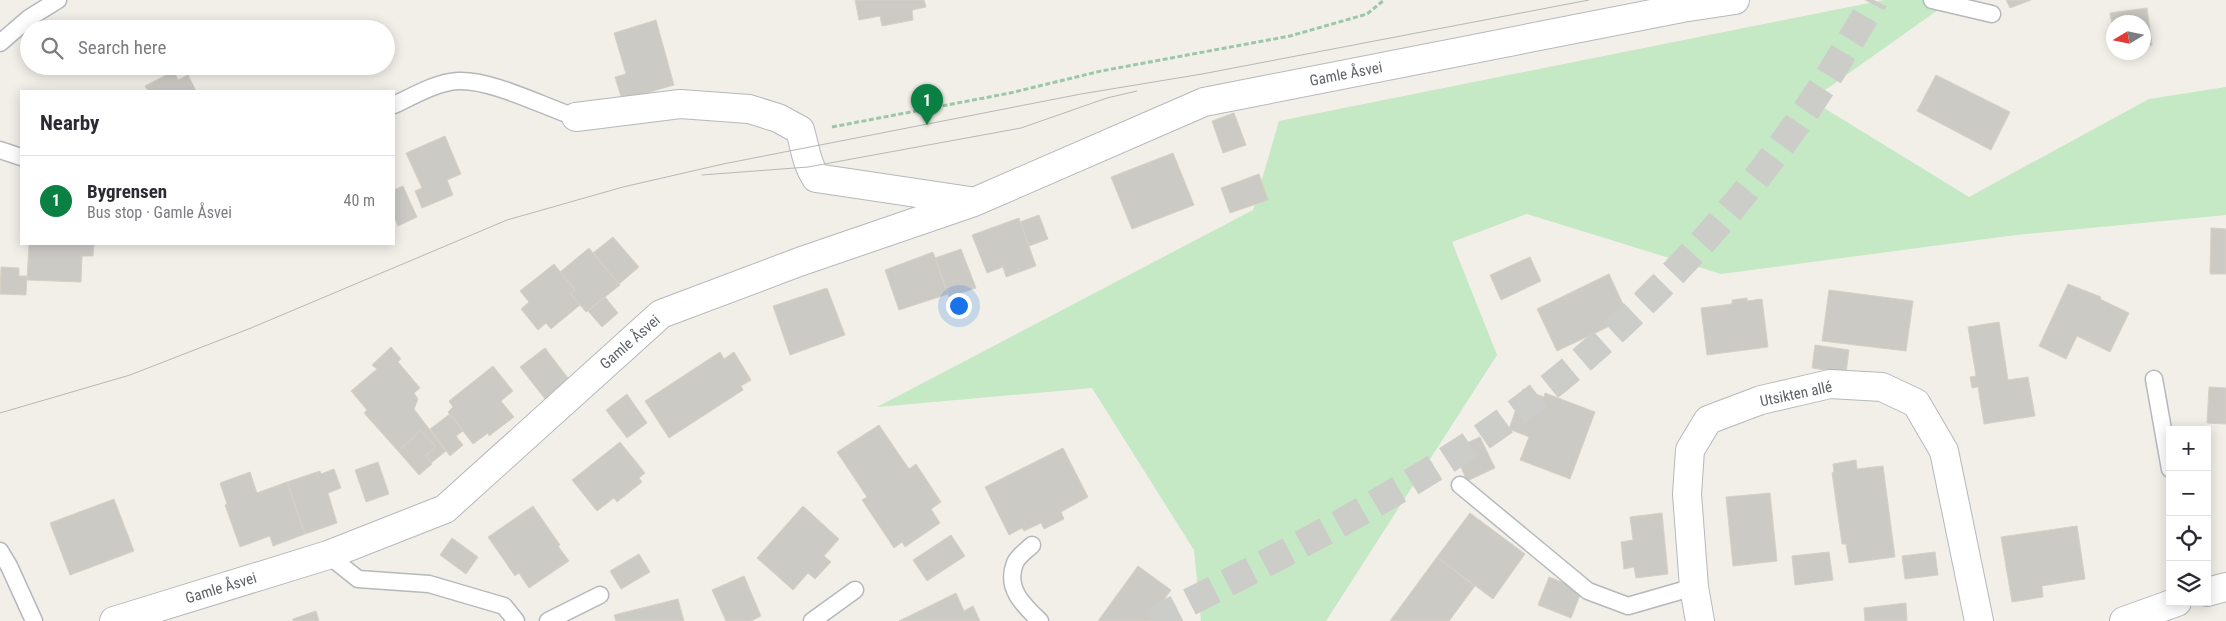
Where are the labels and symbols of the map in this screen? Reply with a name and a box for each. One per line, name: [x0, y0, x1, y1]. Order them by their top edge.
north arrow: [2106, 15, 2151, 60]
street label: Gamle Åsvei: [1308, 58, 1384, 90]
pin: 1: [911, 84, 943, 125]
your location: [946, 293, 972, 319]
street label: Gamle Åsvei: [596, 311, 664, 373]
street label: Utsikten allé: [1758, 378, 1834, 410]
street label: Gamle Åsvei: [183, 569, 259, 607]

